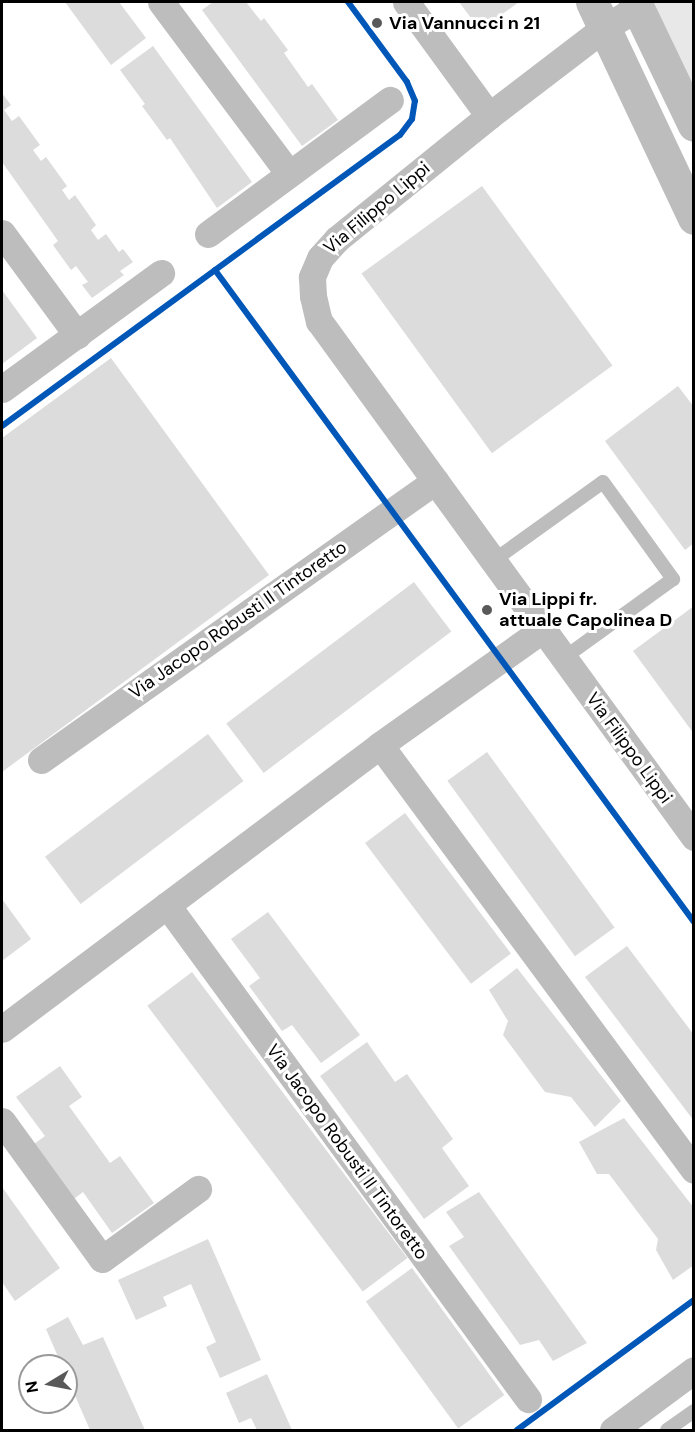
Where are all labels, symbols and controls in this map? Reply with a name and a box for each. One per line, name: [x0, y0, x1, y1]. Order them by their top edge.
place label: Via Vannucci n 21: [389, 12, 540, 34]
marker: Via Vannucci n 21: [370, 16, 384, 30]
street label: Via Filippo Lippi: [320, 157, 434, 259]
street label: Via Jacopo Robusti Il Tintoretto: [125, 536, 351, 704]
place label: Via Lippi fr. attuale Capolinea D: [499, 589, 672, 632]
marker: Via Lippi fr. attuale Capolinea D: [480, 603, 494, 617]
street label: Via Filippo Lippi: [582, 688, 676, 808]
street label: Via Jacopo Robusti Il Tintoretto: [262, 1040, 432, 1264]
north arrow: [18, 1354, 78, 1414]
text: N: [20, 1379, 43, 1394]

